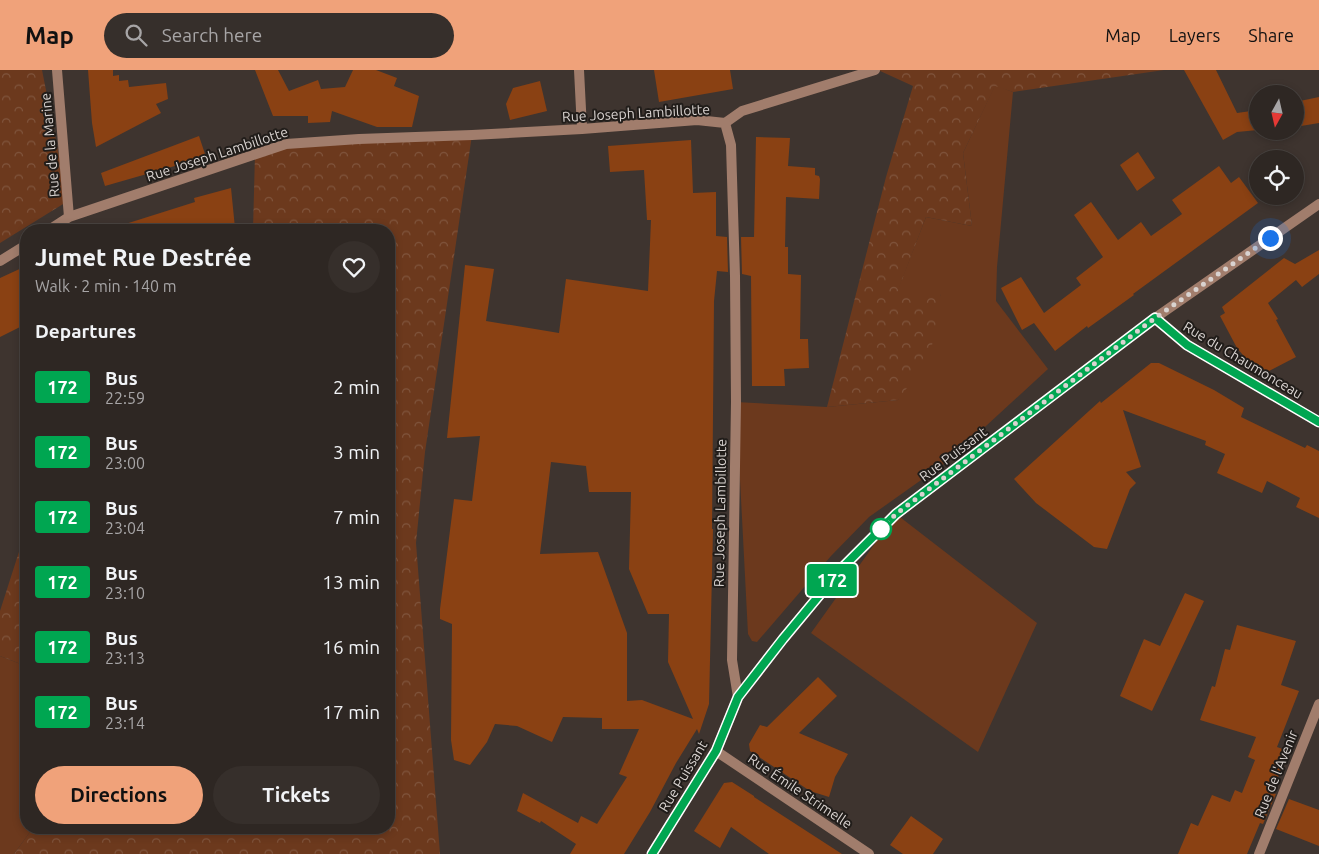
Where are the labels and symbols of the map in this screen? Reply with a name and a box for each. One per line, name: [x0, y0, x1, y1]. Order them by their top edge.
north arrow: [1249, 85, 1304, 140]
street label: Rue de la Marine: [37, 92, 63, 198]
street label: Rue Joseph Lambillotte: [562, 101, 710, 125]
street label: Rue Joseph Lambillotte: [144, 123, 290, 185]
your location: [1258, 226, 1283, 251]
street label: Rue du Chaumonceau: [1180, 318, 1306, 402]
street label: Rue Puissant: [916, 423, 990, 485]
street label: Rue Joseph Lambillotte: [711, 439, 729, 587]
unlabelled marker: [870, 518, 892, 540]
line badge: 172: [803, 564, 861, 596]
street label: Rue de l'Avenir: [1251, 727, 1301, 820]
street label: Rue Puissant: [655, 737, 711, 815]
street label: Rue Émile Strimelle: [745, 749, 856, 832]

